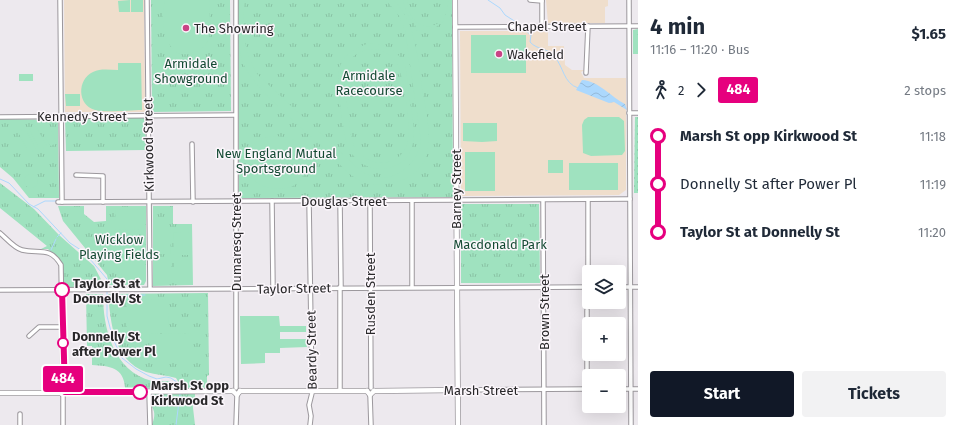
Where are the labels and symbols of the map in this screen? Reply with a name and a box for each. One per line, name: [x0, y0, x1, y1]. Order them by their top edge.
street label: Chapel Street: [507, 19, 587, 34]
place label: The Showring: [194, 21, 274, 36]
marker: The Showring: [181, 23, 191, 33]
place label: Wakefield: [507, 47, 564, 62]
marker: Wakefield: [494, 49, 504, 59]
park label: Armidale Showground: [154, 56, 228, 86]
park label: Armidale Racecourse: [336, 68, 402, 98]
street label: Kirkwood Street: [140, 98, 157, 192]
street label: Kennedy Street: [37, 109, 127, 124]
park label: New England Mutual Sportsground: [216, 146, 336, 176]
street label: Barney Street: [449, 149, 464, 229]
street label: Dumaresq Street: [229, 192, 244, 291]
street label: Douglas Street: [301, 194, 387, 209]
park label: Wicklow Playing Fields: [79, 232, 159, 262]
park label: Macdonald Park: [453, 237, 547, 252]
street label: Rusden Street: [363, 252, 378, 335]
street label: Brown Street: [537, 274, 552, 350]
place label: Taylor St at Donnelly St: [73, 276, 142, 306]
street label: Taylor Street: [257, 280, 332, 297]
marker: Taylor St at Donnelly St: [54, 282, 70, 298]
street label: Beardy Street: [303, 310, 320, 390]
place label: Donnelly St after Power Pl: [72, 329, 156, 359]
marker: Donnelly St after Power Pl: [57, 337, 69, 349]
line badge: 484: [40, 366, 86, 392]
place label: Marsh St opp Kirkwood St: [151, 378, 229, 408]
street label: Marsh Street: [444, 383, 519, 398]
marker: Marsh St opp Kirkwood St: [132, 384, 148, 400]

